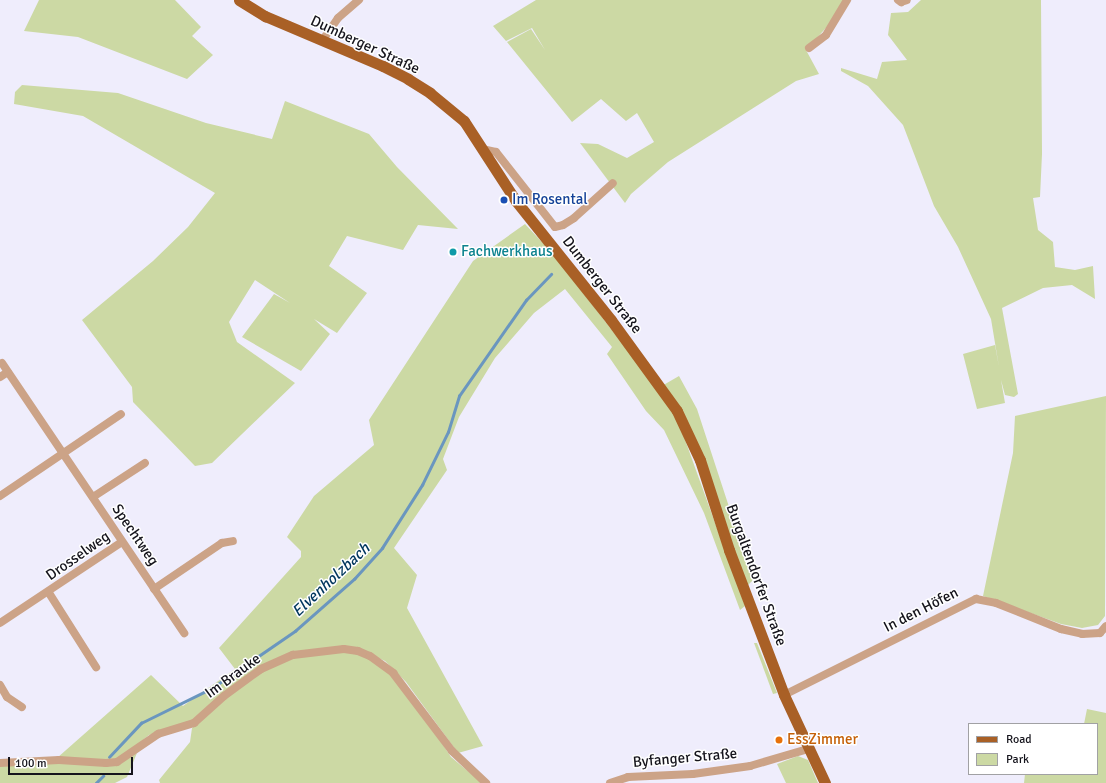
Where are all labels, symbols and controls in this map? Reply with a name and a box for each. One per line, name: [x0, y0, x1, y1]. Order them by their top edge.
street label: Dumberger Straße: [308, 12, 422, 78]
place label: Im Rosental: [512, 191, 588, 209]
marker: Im Rosental: [499, 195, 509, 205]
street label: Dumberger Straße: [558, 233, 646, 337]
place label: Fachwerkhaus: [461, 243, 553, 261]
marker: Fachwerkhaus: [448, 247, 458, 257]
street label: Spechtweg: [108, 501, 162, 569]
street label: Burgaltendorfer Straße: [722, 502, 790, 648]
street label: Drosselweg: [43, 527, 113, 585]
water label: Elvenholzbach: [288, 539, 374, 621]
street label: In den Höfen: [881, 584, 961, 636]
street label: Im Brauke: [202, 650, 264, 702]
legend: [968, 723, 1098, 775]
place label: EssZimmer: [787, 731, 858, 749]
text: Road: [1006, 732, 1032, 747]
marker: EssZimmer: [774, 735, 784, 745]
street label: Byfanger Straße: [632, 744, 738, 772]
scale bar: [10, 749, 135, 775]
text: Park: [1006, 752, 1029, 767]
text: 100 m: [15, 756, 47, 771]

